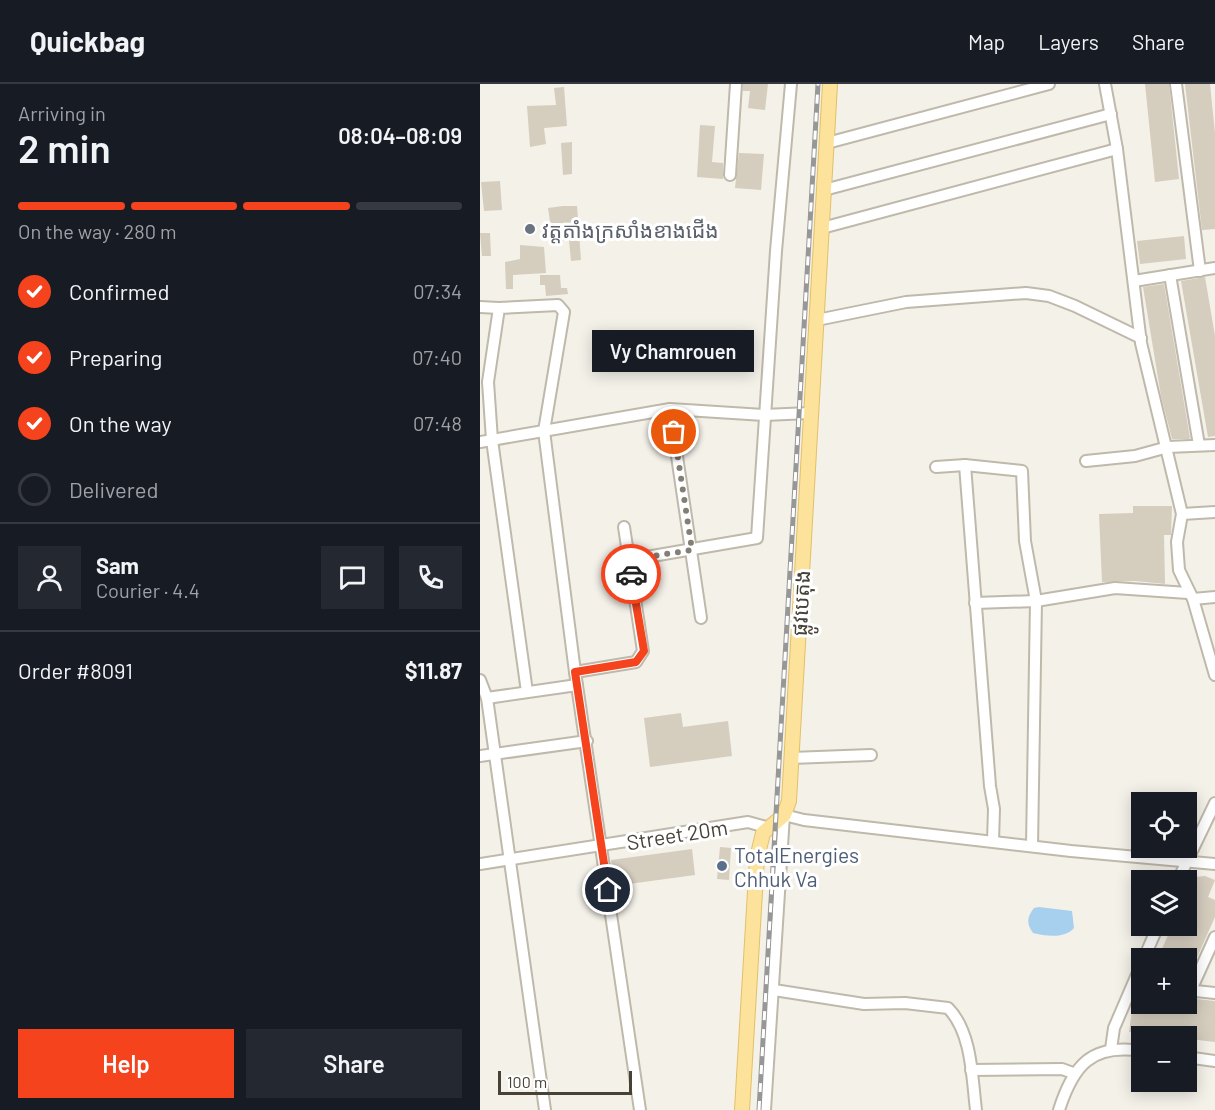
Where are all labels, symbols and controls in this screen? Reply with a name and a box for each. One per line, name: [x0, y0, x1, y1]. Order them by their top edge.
text: Quickbag: [30, 24, 145, 58]
text: Map: [968, 29, 1005, 54]
text: Layers: [1038, 29, 1099, 54]
text: Share: [1132, 29, 1185, 54]
text: Arriving in: [18, 101, 106, 125]
text: 08:04–08:09: [338, 122, 462, 148]
text: 2 min: [18, 124, 111, 171]
place label: វត្តតាំងក្រសាំងខាងជើង: [542, 217, 719, 244]
text: On the way · 280 m: [18, 219, 177, 243]
marker: វត្តតាំងក្រសាំងខាងជើង: [523, 222, 537, 236]
icon: check: [18, 275, 51, 308]
text: Confirmed: [69, 278, 169, 304]
text: 07:34: [413, 279, 462, 303]
callout: Vy Chamrouen: [593, 330, 755, 372]
text: Vy Chamrouen: [610, 339, 736, 363]
icon: check: [18, 341, 51, 374]
text: Preparing: [69, 344, 162, 370]
text: 07:40: [412, 345, 462, 369]
pin: [648, 406, 699, 457]
icon: check: [18, 407, 51, 440]
text: On the way: [69, 410, 172, 436]
text: 07:48: [413, 411, 462, 435]
icon: bag: [657, 415, 690, 448]
text: Delivered: [69, 476, 158, 502]
courier: [601, 544, 661, 604]
button: person: [18, 546, 81, 609]
button: chat: [321, 546, 384, 609]
button: phone: [399, 546, 462, 609]
text: Sam: [96, 552, 139, 578]
icon: car: [615, 558, 648, 591]
street label: ផ្លូវបេតុង: [786, 569, 822, 637]
text: Courier · 4.4: [96, 578, 200, 602]
text: Order #8091: [18, 657, 133, 683]
text: $11.87: [405, 657, 462, 683]
map controls: [1131, 792, 1197, 1092]
button: locate: [1131, 792, 1197, 858]
street label: Street 20m: [625, 814, 729, 854]
place label: TotalEnergies Chhuk Va: [734, 842, 859, 891]
marker: TotalEnergies Chhuk Va: [715, 859, 729, 873]
pin: [582, 864, 633, 915]
button: layers: [1131, 870, 1197, 936]
icon: home: [591, 873, 624, 906]
button: +: [1131, 948, 1197, 1014]
button: −: [1131, 1026, 1197, 1092]
button: Help: [18, 1029, 234, 1098]
button: Share: [246, 1029, 462, 1098]
scale bar: [498, 1068, 632, 1096]
text: 100 m: [507, 1072, 547, 1091]

